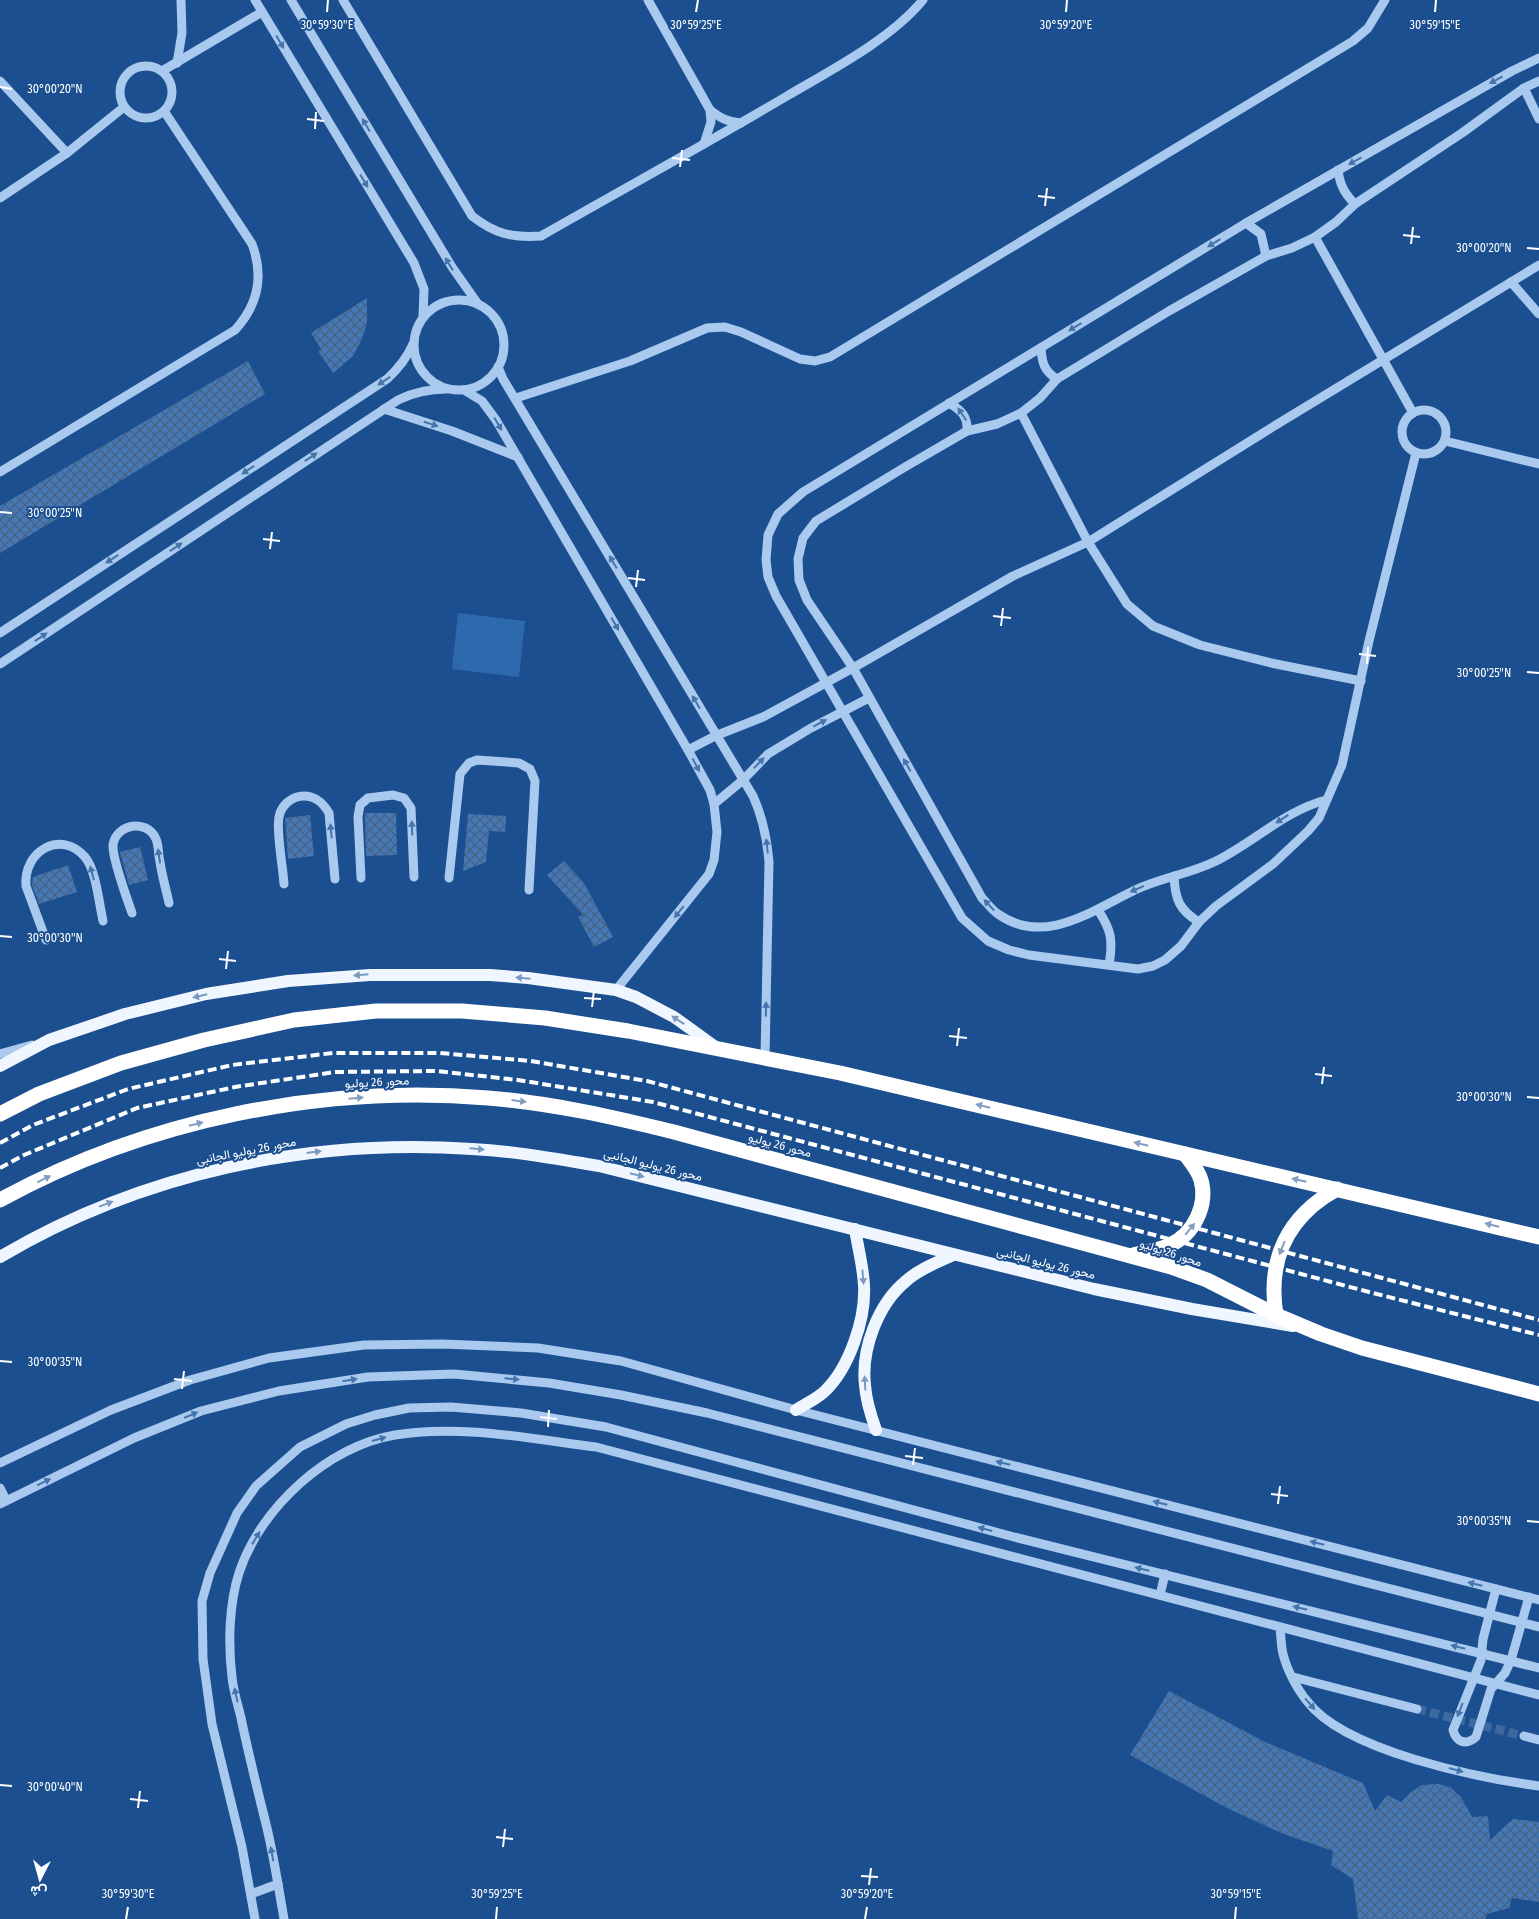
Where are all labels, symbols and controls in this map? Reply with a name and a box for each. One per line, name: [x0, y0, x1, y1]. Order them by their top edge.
text: 30°59'30"E: [301, 18, 354, 32]
text: 30°59'25"E: [670, 18, 722, 32]
text: 30°59'20"E: [1040, 18, 1093, 32]
text: 30°59'15"E: [1410, 18, 1461, 32]
one-way arrow: [276, 35, 285, 48]
one-way arrow: [1488, 76, 1503, 84]
text: 30°00'20"N: [27, 82, 83, 96]
one-way arrow: [361, 118, 370, 131]
one-way arrow: [1347, 157, 1362, 165]
one-way arrow: [360, 174, 369, 187]
one-way arrow: [1208, 238, 1221, 247]
text: 30°00'20"N: [1456, 241, 1512, 255]
one-way arrow: [445, 257, 454, 270]
one-way arrow: [1069, 323, 1082, 332]
one-way arrow: [377, 376, 390, 386]
one-way arrow: [957, 407, 967, 421]
one-way arrow: [493, 417, 502, 430]
one-way arrow: [423, 420, 438, 428]
one-way arrow: [305, 452, 318, 462]
one-way arrow: [241, 465, 254, 475]
text: 30°00'25"N: [28, 506, 82, 520]
one-way arrow: [169, 542, 183, 552]
one-way arrow: [105, 555, 119, 564]
one-way arrow: [609, 555, 617, 570]
one-way arrow: [611, 618, 620, 631]
one-way arrow: [34, 632, 47, 641]
text: 30°00'25"N: [1457, 666, 1511, 680]
one-way arrow: [691, 696, 700, 709]
one-way arrow: [813, 719, 828, 727]
one-way arrow: [753, 757, 765, 769]
one-way arrow: [692, 758, 701, 772]
one-way arrow: [903, 759, 912, 772]
one-way arrow: [1275, 815, 1289, 824]
one-way arrow: [408, 820, 416, 836]
one-way arrow: [327, 822, 335, 838]
one-way arrow: [763, 838, 771, 854]
one-way arrow: [155, 847, 163, 863]
one-way arrow: [88, 866, 96, 881]
one-way arrow: [1130, 886, 1144, 894]
one-way arrow: [983, 900, 995, 912]
one-way arrow: [673, 905, 684, 918]
text: 30°00'30"N: [27, 931, 83, 945]
one-way arrow: [352, 972, 368, 980]
one-way arrow: [515, 973, 531, 981]
one-way arrow: [192, 992, 207, 1000]
one-way arrow: [762, 1000, 770, 1016]
one-way arrow: [671, 1015, 684, 1024]
street label: محور 26 يوليو: [344, 1073, 410, 1092]
text: 30°00'30"N: [1456, 1090, 1512, 1104]
one-way arrow: [349, 1093, 365, 1101]
one-way arrow: [511, 1097, 527, 1105]
one-way arrow: [975, 1102, 990, 1110]
one-way arrow: [189, 1120, 204, 1128]
street label: محور 26 يوليو: [747, 1130, 813, 1161]
street label: محور 26 يوليو الجانبى: [195, 1134, 297, 1169]
one-way arrow: [1133, 1140, 1148, 1148]
one-way arrow: [469, 1145, 485, 1153]
street label: محور 26 يوليو الجانبى: [602, 1146, 704, 1185]
one-way arrow: [307, 1148, 323, 1156]
one-way arrow: [629, 1171, 644, 1179]
one-way arrow: [37, 1175, 51, 1183]
one-way arrow: [1292, 1176, 1307, 1184]
one-way arrow: [99, 1200, 114, 1208]
one-way arrow: [1484, 1221, 1499, 1229]
one-way arrow: [1185, 1222, 1196, 1235]
street label: محور 26 يوليو: [1138, 1236, 1204, 1271]
one-way arrow: [1277, 1241, 1285, 1256]
street label: محور 26 يوليو الجانبى: [995, 1244, 1097, 1283]
one-way arrow: [860, 1269, 868, 1285]
text: 30°00'35"N: [28, 1355, 82, 1369]
one-way arrow: [861, 1375, 869, 1391]
one-way arrow: [342, 1376, 358, 1384]
one-way arrow: [504, 1376, 520, 1384]
one-way arrow: [184, 1410, 199, 1418]
one-way arrow: [372, 1435, 387, 1443]
one-way arrow: [995, 1459, 1010, 1467]
one-way arrow: [36, 1478, 51, 1486]
one-way arrow: [1152, 1499, 1167, 1507]
text: 30°00'35"N: [1457, 1514, 1511, 1528]
one-way arrow: [977, 1525, 992, 1533]
one-way arrow: [251, 1531, 260, 1545]
one-way arrow: [1310, 1539, 1325, 1547]
one-way arrow: [1135, 1564, 1150, 1572]
one-way arrow: [1467, 1580, 1482, 1588]
one-way arrow: [1293, 1603, 1308, 1611]
one-way arrow: [1450, 1642, 1465, 1650]
one-way arrow: [232, 1688, 240, 1703]
one-way arrow: [1304, 1697, 1316, 1709]
one-way arrow: [1456, 1703, 1464, 1718]
one-way arrow: [1448, 1766, 1463, 1774]
text: 30°00'40"N: [27, 1780, 83, 1794]
one-way arrow: [267, 1846, 275, 1862]
north arrow: [15, 1854, 65, 1904]
text: ش: [29, 1882, 48, 1901]
text: 30°59'30"E: [102, 1887, 155, 1901]
text: 30°59'25"E: [471, 1887, 523, 1901]
text: 30°59'20"E: [841, 1887, 894, 1901]
text: 30°59'15"E: [1211, 1887, 1262, 1901]

